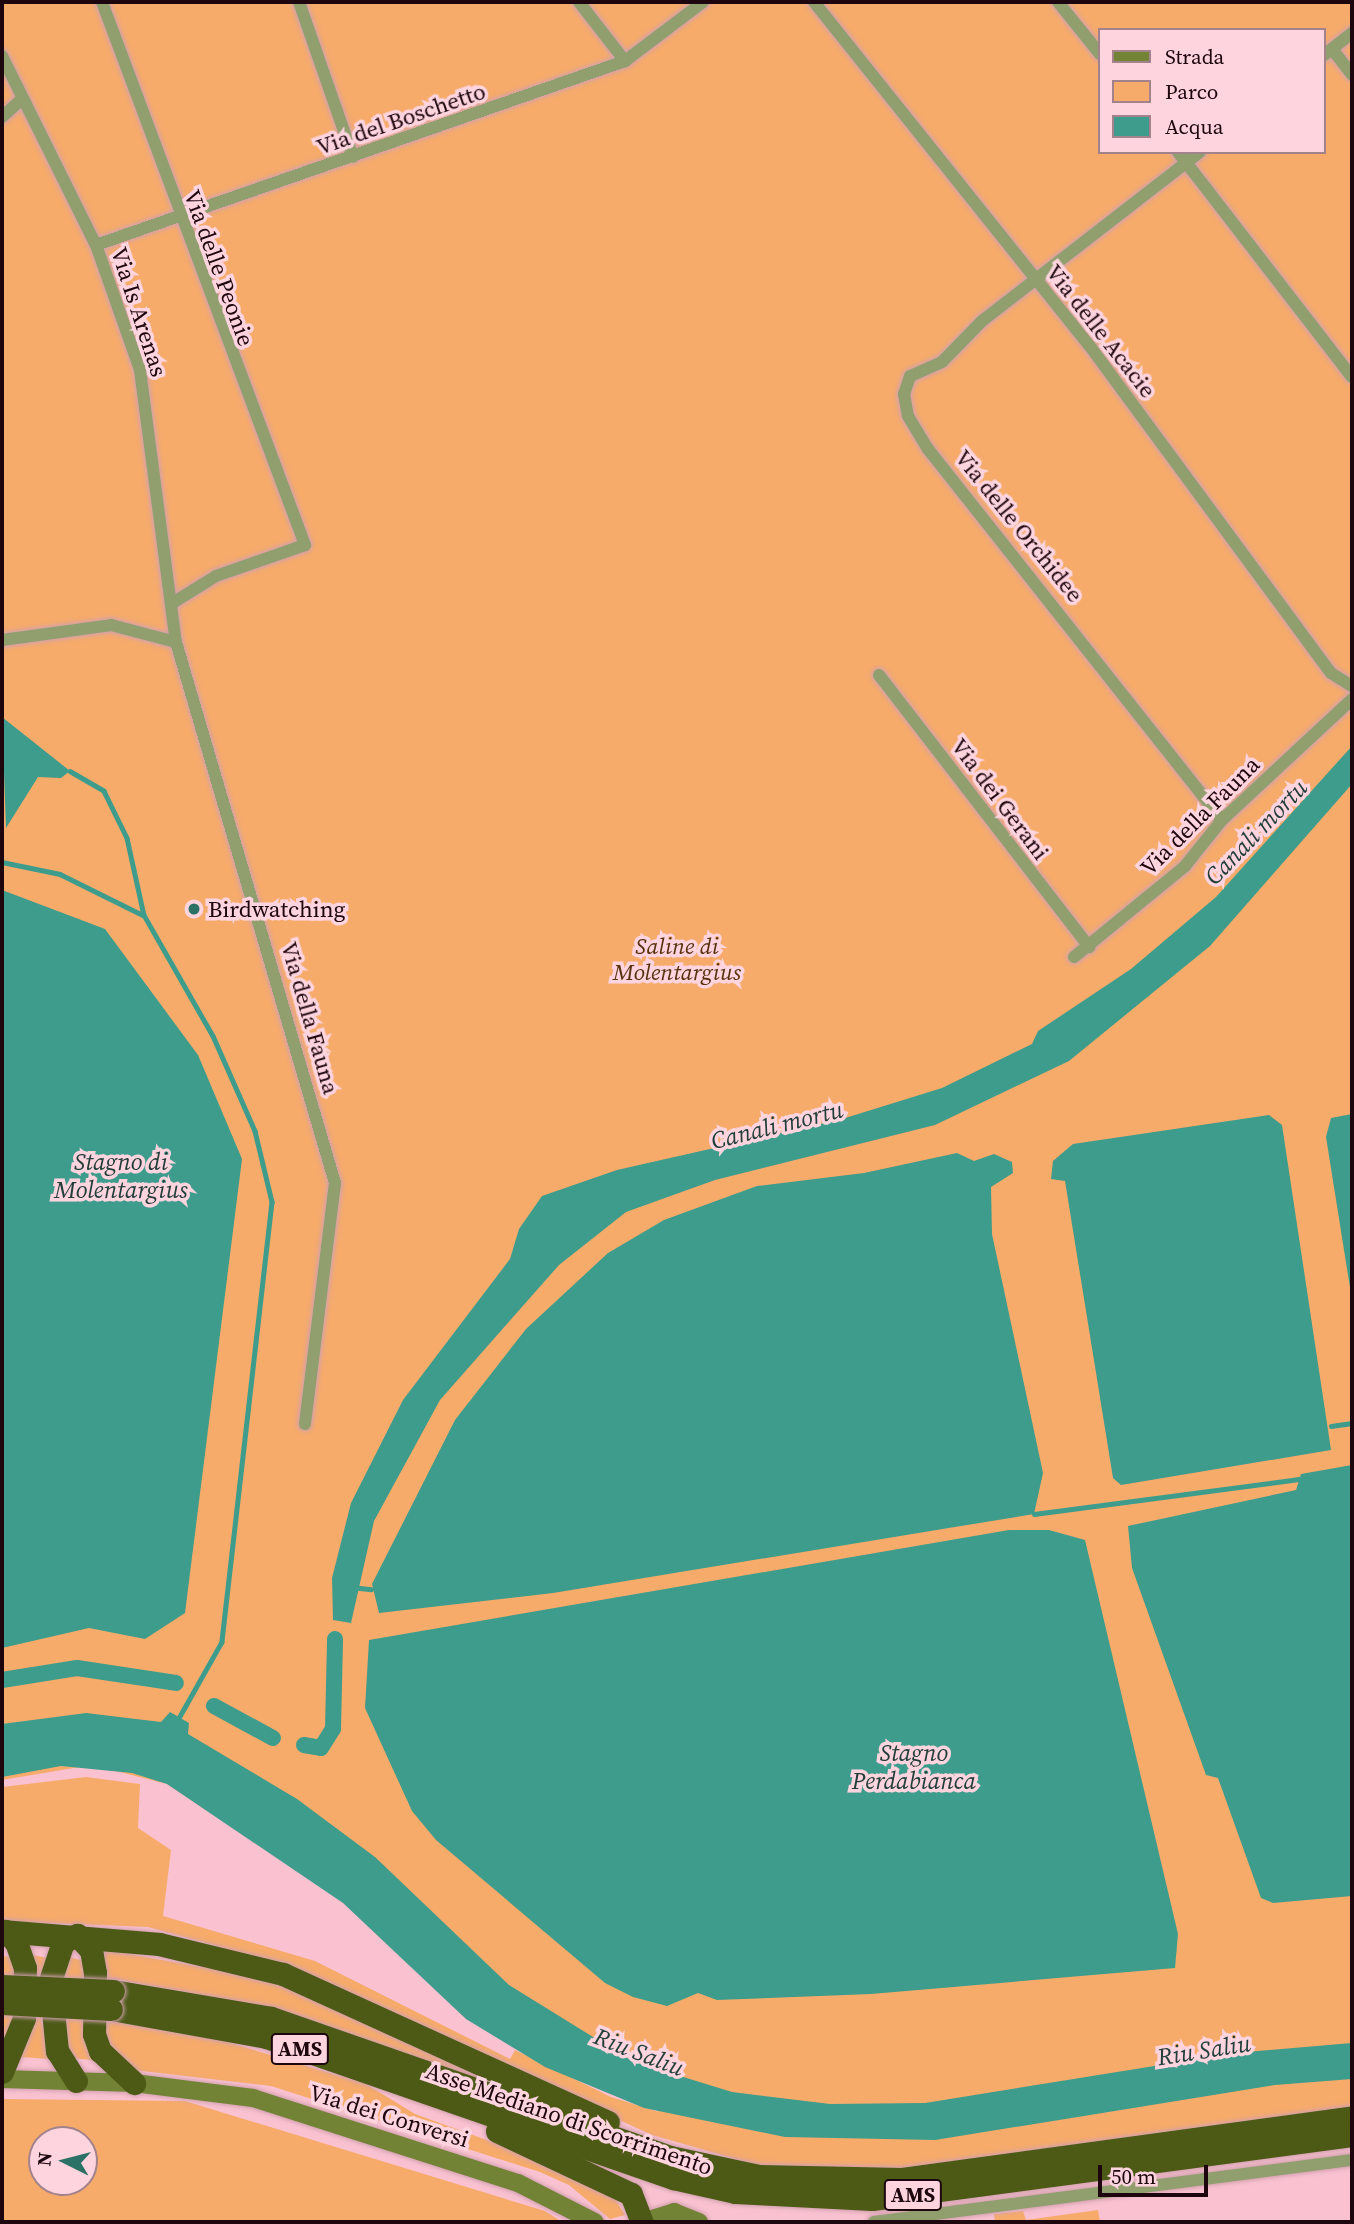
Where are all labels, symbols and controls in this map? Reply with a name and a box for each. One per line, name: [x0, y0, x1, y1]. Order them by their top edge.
legend: [1098, 28, 1326, 154]
text: Strada: [1165, 42, 1224, 71]
street label: Via del Boschetto: [313, 77, 489, 161]
text: Parco: [1165, 77, 1218, 106]
text: Acqua: [1165, 112, 1223, 141]
street label: Via delle Peonie: [178, 186, 260, 350]
street label: Via Is Arenas: [105, 244, 173, 380]
street label: Via delle Acacie: [1040, 259, 1162, 403]
street label: Via delle Orchidee: [949, 444, 1089, 608]
street label: Via dei Gerani: [945, 733, 1055, 865]
street label: Via della Fauna: [1135, 751, 1265, 881]
water label: Canali mortu: [1199, 773, 1313, 891]
place label: Birdwatching: [208, 895, 346, 923]
marker: Birdwatching: [186, 901, 202, 917]
park label: Saline di Molentargius: [613, 932, 741, 986]
street label: Via della Fauna: [275, 939, 345, 1097]
water label: Canali mortu: [708, 1095, 846, 1155]
water label: Stagno di Molentargius: [54, 1148, 188, 1204]
water label: Stagno Perdabianca: [852, 1739, 976, 1795]
water label: Riu Saliu: [590, 2022, 688, 2082]
water label: Riu Saliu: [1155, 2028, 1253, 2072]
road number: AMS: [270, 2032, 330, 2066]
street label: Asse Mediano di Scorrimento: [422, 2057, 716, 2181]
street label: Via dei Conversi: [306, 2079, 472, 2153]
north arrow: [28, 2126, 98, 2196]
scale bar: [1102, 2150, 1212, 2194]
text: N: [30, 2151, 58, 2167]
text: 50 m: [1111, 2162, 1156, 2191]
road number: AMS: [883, 2178, 943, 2212]

